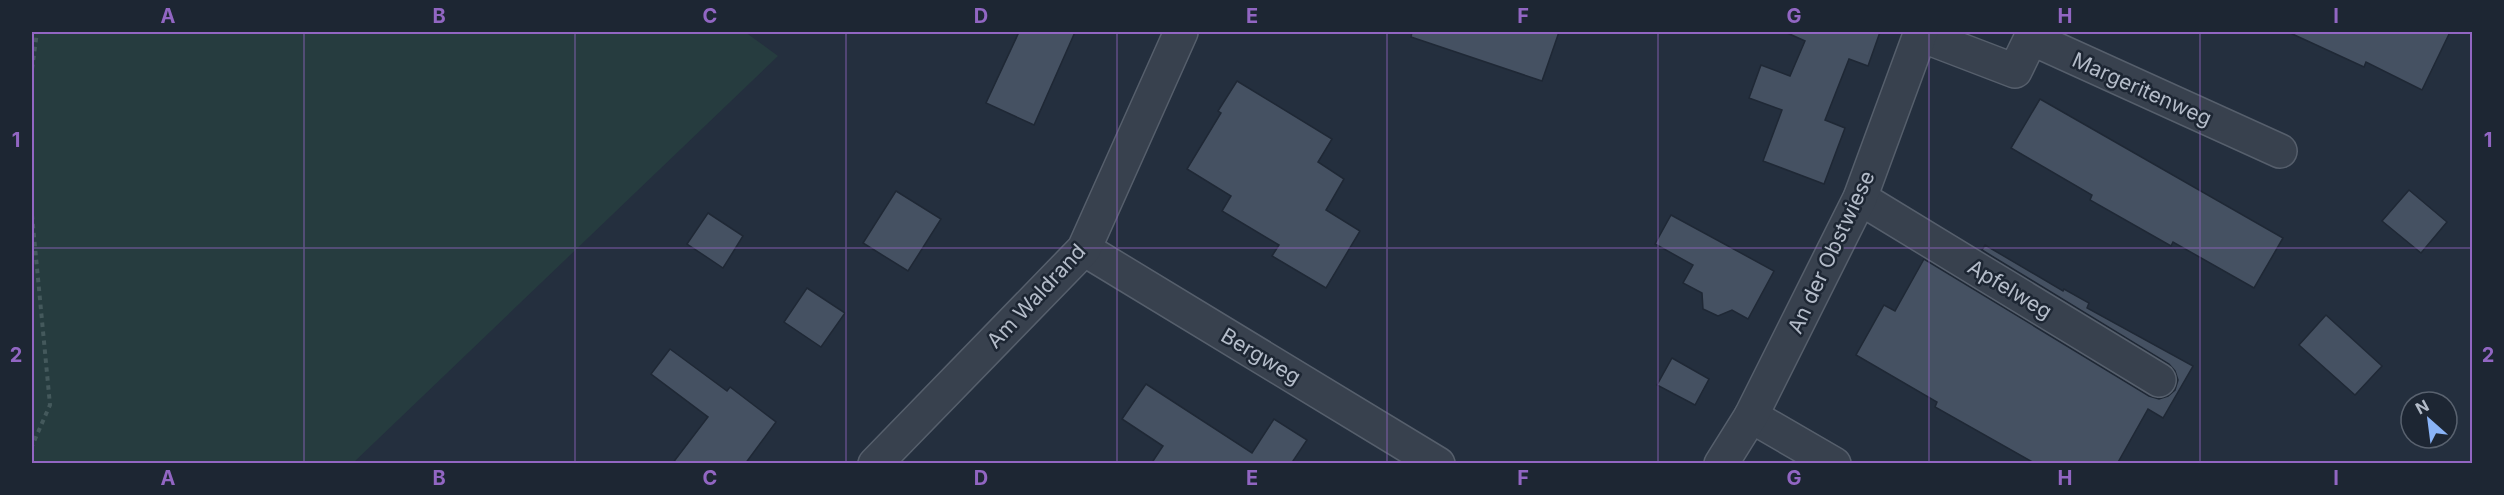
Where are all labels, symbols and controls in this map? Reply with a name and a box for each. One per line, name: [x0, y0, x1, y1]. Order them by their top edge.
text: A: [161, 4, 176, 28]
text: B: [432, 4, 446, 28]
text: C: [703, 4, 717, 28]
text: D: [974, 4, 988, 28]
text: E: [1246, 4, 1258, 28]
text: F: [1517, 4, 1529, 28]
text: G: [1786, 4, 1802, 28]
text: H: [2058, 4, 2072, 28]
text: I: [2333, 4, 2339, 28]
street label: Margeritenweg: [2068, 47, 2216, 131]
text: 1: [12, 128, 20, 152]
text: 1: [2484, 128, 2492, 152]
street label: An der Obstwiese: [1782, 167, 1880, 337]
street label: Am Waldrand: [981, 239, 1091, 353]
street label: Apfelweg: [1963, 254, 2057, 324]
street label: Bergweg: [1217, 323, 1305, 389]
text: 2: [10, 343, 22, 367]
text: 2: [2482, 343, 2494, 367]
north arrow: [2399, 390, 2459, 450]
text: N: [2412, 395, 2432, 418]
text: A: [161, 466, 176, 490]
text: B: [432, 466, 446, 490]
text: C: [703, 466, 717, 490]
text: D: [974, 466, 988, 490]
text: E: [1246, 466, 1258, 490]
text: F: [1517, 466, 1529, 490]
text: G: [1786, 466, 1802, 490]
text: H: [2058, 466, 2072, 490]
text: I: [2333, 466, 2339, 490]

